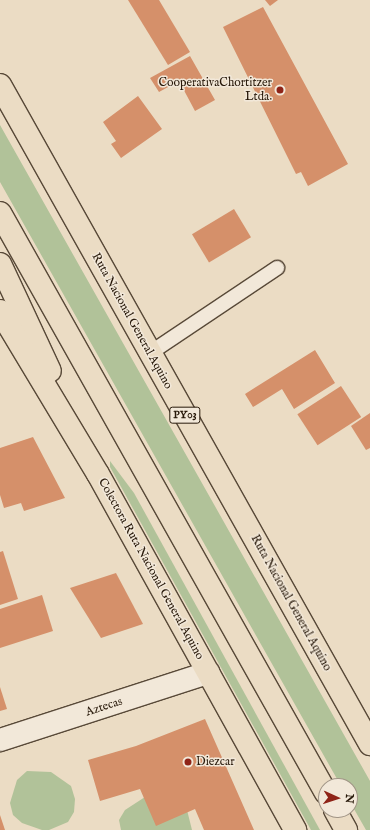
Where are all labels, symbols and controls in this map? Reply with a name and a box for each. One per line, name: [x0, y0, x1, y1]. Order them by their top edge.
place label: CooperativaChortitzer Ltda.: [159, 76, 272, 104]
marker: CooperativaChortitzer Ltda.: [275, 85, 285, 95]
street label: Ruta Nacional General Aquino: [89, 250, 175, 392]
road number: PY03: [169, 406, 201, 424]
street label: Colectora Ruta Nacional General Aquino: [95, 476, 207, 662]
street label: Ruta Nacional General Aquino: [248, 532, 334, 674]
street label: Aztecas: [84, 694, 124, 720]
place label: Diezcar: [196, 755, 235, 769]
marker: Diezcar: [183, 757, 193, 767]
north arrow: [318, 778, 358, 818]
text: N: [342, 793, 356, 804]

